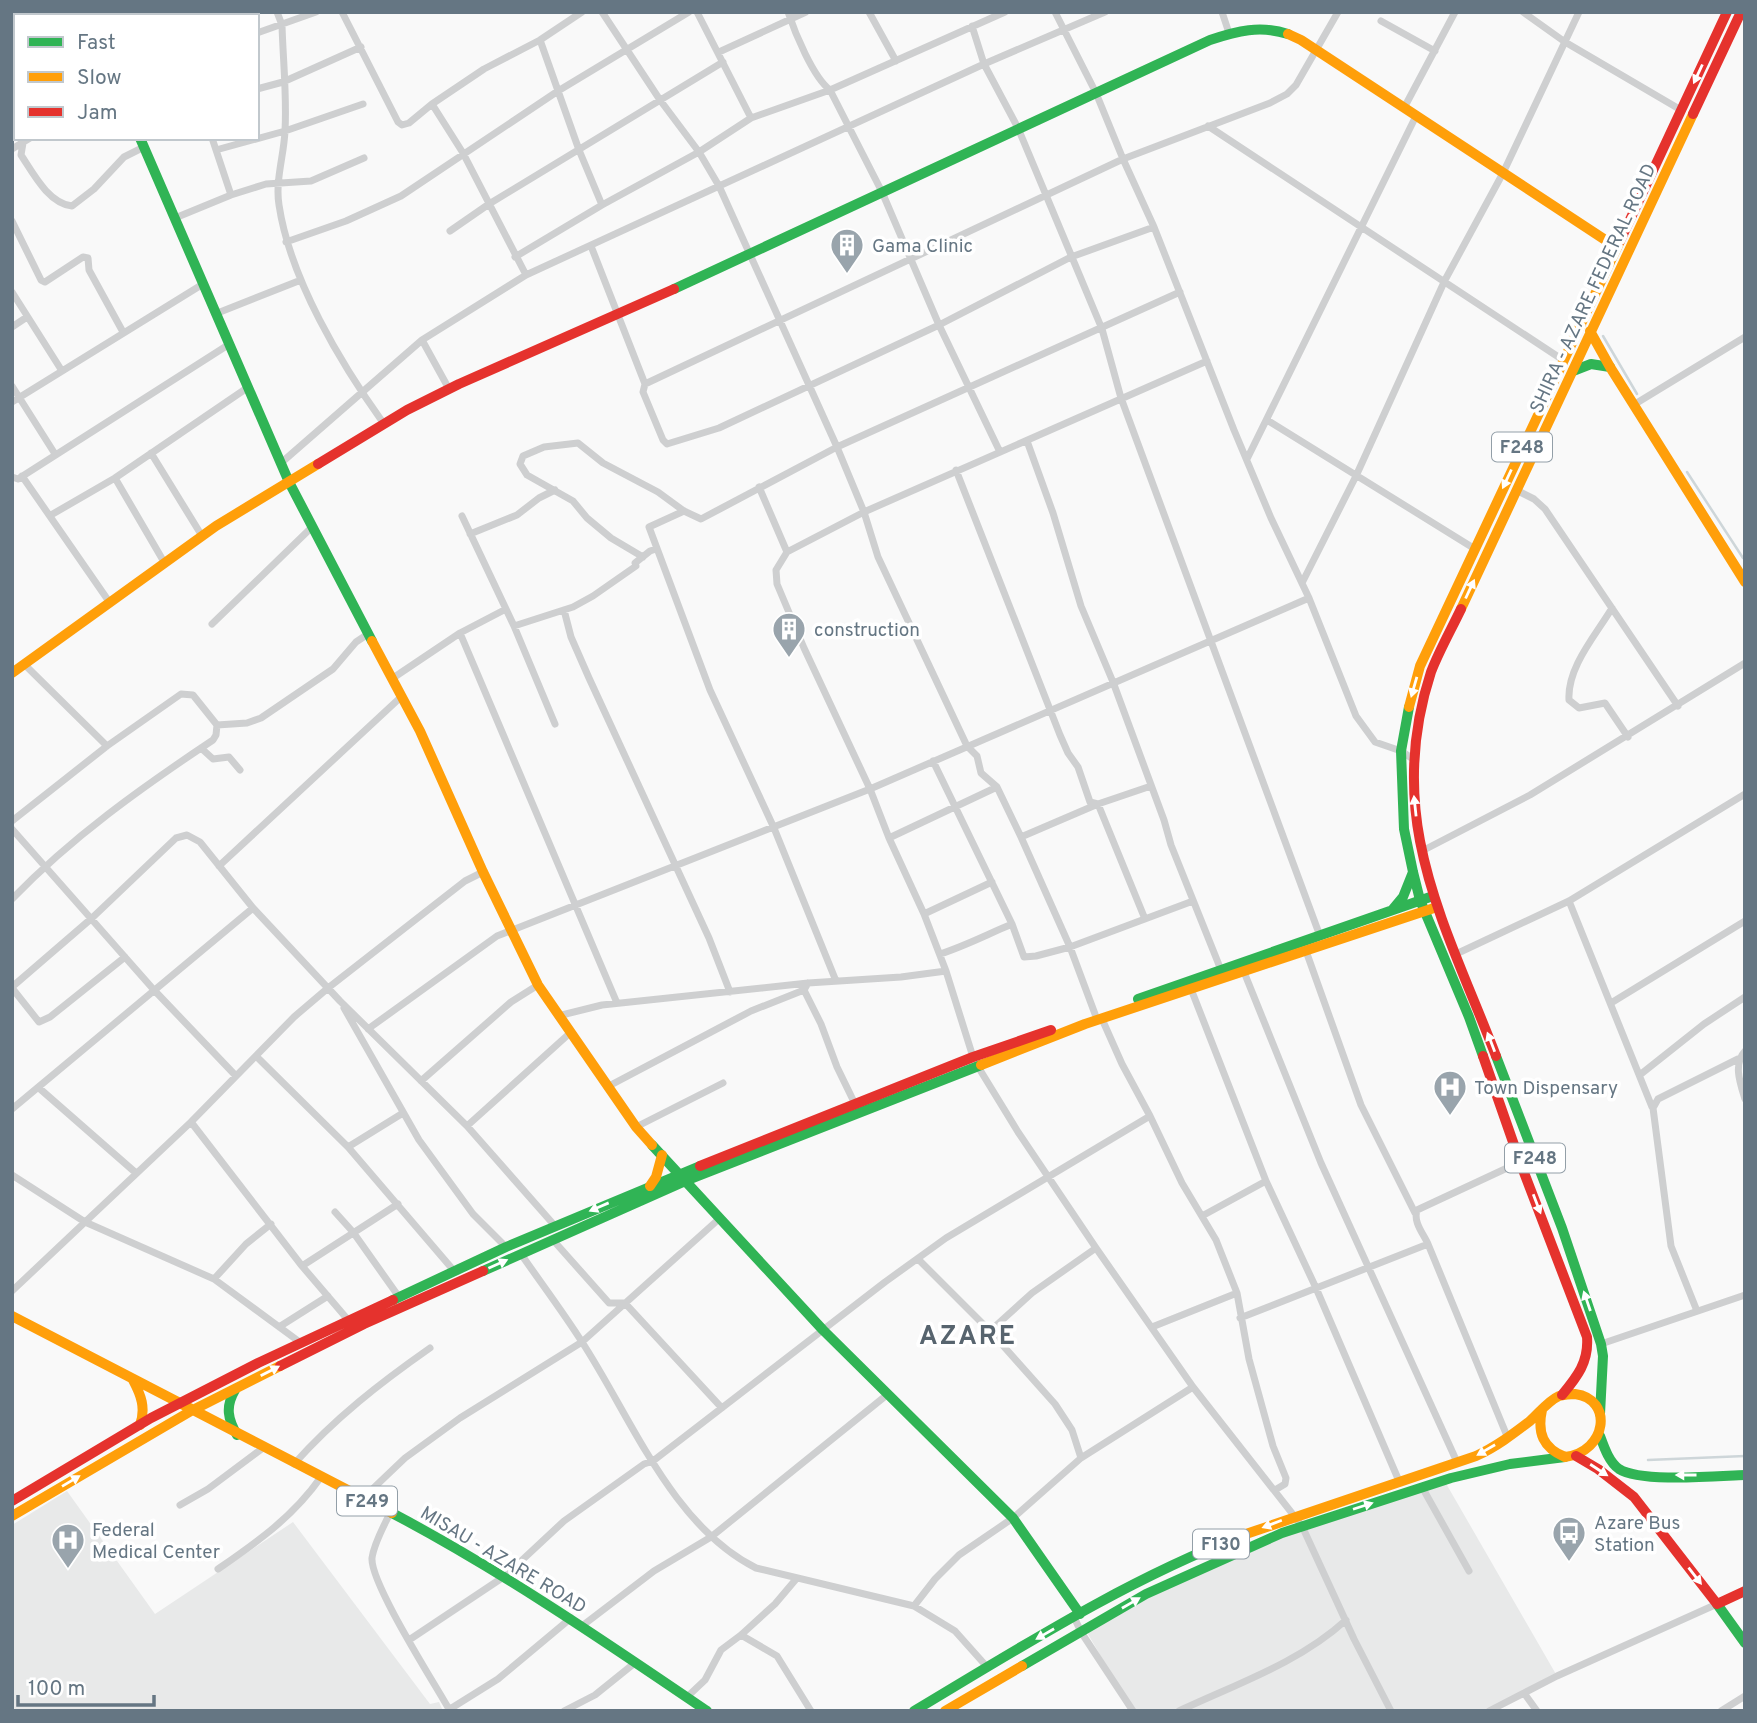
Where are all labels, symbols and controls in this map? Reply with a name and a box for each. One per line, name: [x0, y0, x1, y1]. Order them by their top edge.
legend: [14, 14, 259, 140]
text: Fast: [77, 30, 116, 57]
one-way arrow: [1692, 64, 1703, 84]
text: Slow: [77, 65, 122, 92]
text: Jam: [77, 100, 118, 127]
street label: SHIRA - AZARE FEDERAL ROAD: [1525, 160, 1662, 418]
building icon: Gama Clinic: [828, 226, 866, 275]
place label: Gama Clinic: [872, 235, 973, 259]
road number: F248: [1492, 432, 1552, 462]
one-way arrow: [1501, 469, 1512, 490]
one-way arrow: [1464, 579, 1476, 599]
building icon: construction: [770, 610, 808, 659]
place label: construction: [814, 619, 920, 643]
one-way arrow: [1408, 676, 1418, 697]
one-way arrow: [1409, 794, 1420, 816]
one-way arrow: [1485, 1031, 1496, 1052]
hospital icon: Town Dispensary: [1431, 1068, 1469, 1117]
place label: Town Dispensary: [1474, 1077, 1618, 1101]
road number: F248: [1505, 1143, 1565, 1172]
one-way arrow: [1532, 1193, 1543, 1214]
one-way arrow: [589, 1202, 610, 1213]
one-way arrow: [488, 1258, 508, 1270]
one-way arrow: [1581, 1290, 1592, 1311]
district label: AZARE: [919, 1321, 1017, 1354]
one-way arrow: [260, 1365, 280, 1376]
one-way arrow: [1477, 1443, 1496, 1456]
one-way arrow: [1589, 1464, 1609, 1477]
one-way arrow: [1675, 1469, 1697, 1481]
one-way arrow: [61, 1475, 81, 1487]
road number: F249: [337, 1486, 397, 1516]
one-way arrow: [1353, 1501, 1374, 1511]
street label: MISAU - AZARE ROAD: [415, 1502, 590, 1620]
place label: Azare Bus Station: [1594, 1512, 1680, 1558]
bus stop icon: Azare Bus Station: [1550, 1514, 1588, 1563]
place label: Federal Medical Center: [92, 1519, 221, 1565]
one-way arrow: [1261, 1519, 1282, 1530]
hospital icon: Federal Medical Center: [49, 1521, 87, 1570]
road number: F130: [1193, 1530, 1249, 1559]
one-way arrow: [1688, 1567, 1703, 1585]
one-way arrow: [1121, 1597, 1141, 1609]
one-way arrow: [1036, 1628, 1055, 1640]
scale bar: [18, 1664, 154, 1708]
text: 100 m: [28, 1676, 85, 1703]

